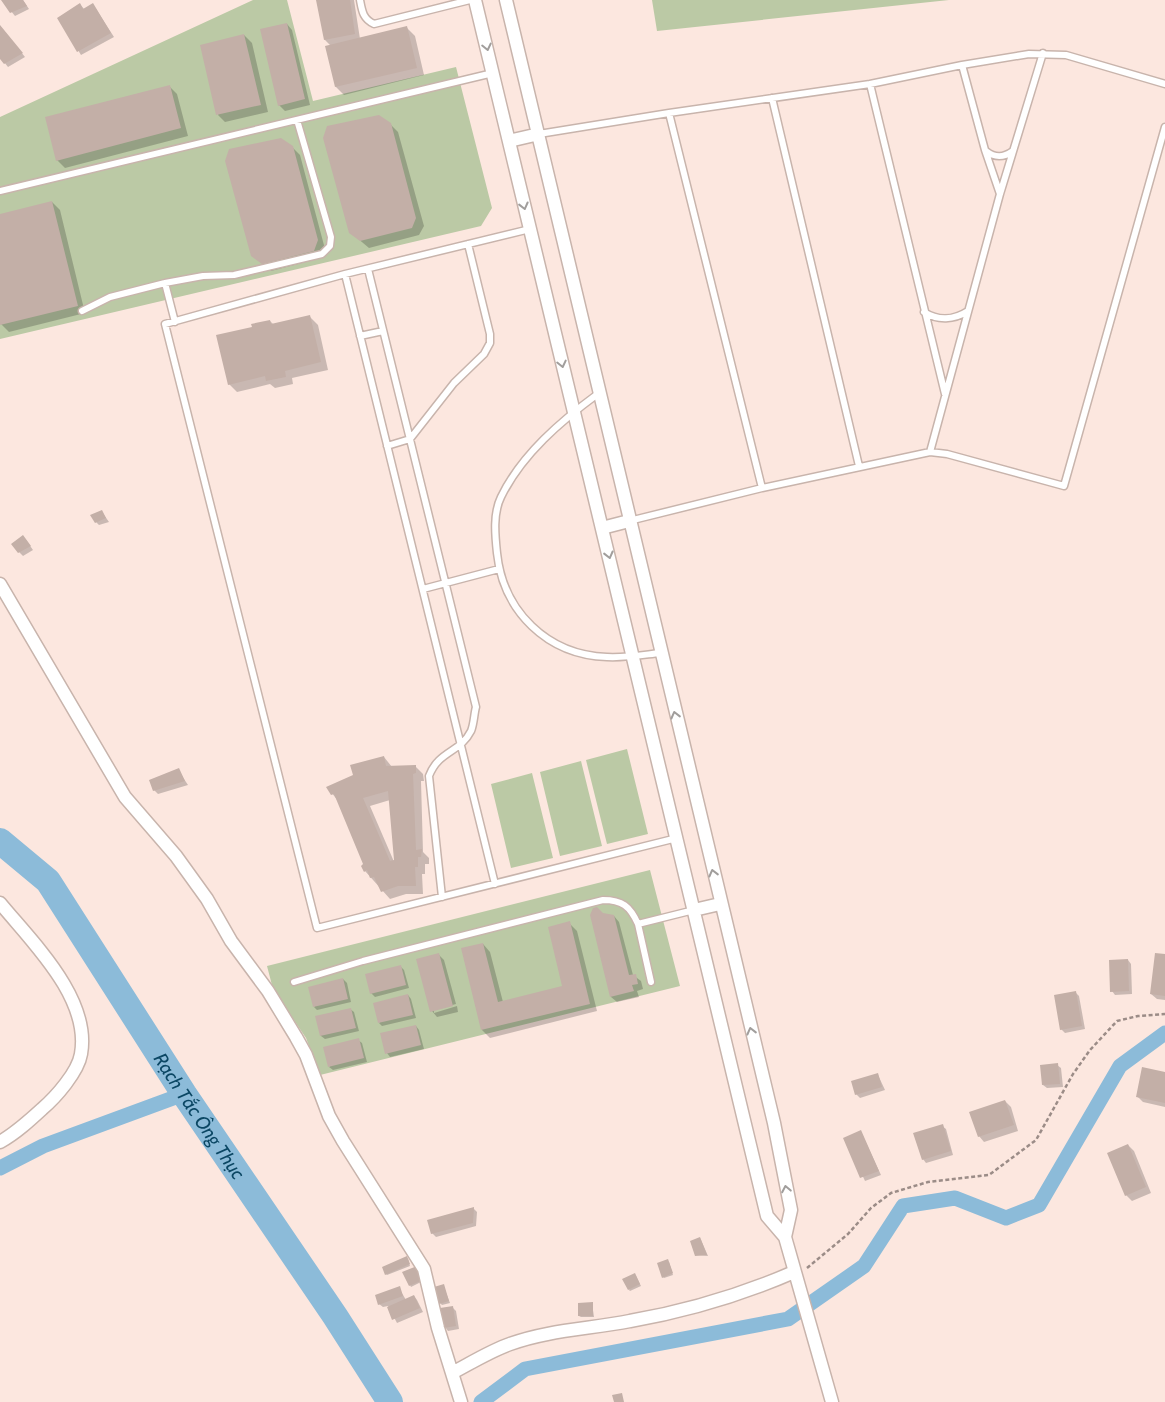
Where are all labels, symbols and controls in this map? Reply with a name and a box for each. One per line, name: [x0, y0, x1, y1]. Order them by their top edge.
one-way arrow: [481, 43, 491, 51]
one-way arrow: [518, 201, 529, 210]
one-way arrow: [556, 359, 567, 368]
one-way arrow: [603, 551, 614, 560]
one-way arrow: [670, 710, 681, 719]
one-way arrow: [708, 868, 719, 877]
one-way arrow: [746, 1026, 757, 1035]
water label: Rạch Tắc Ông Thục: [149, 1048, 251, 1184]
one-way arrow: [782, 1185, 792, 1194]

